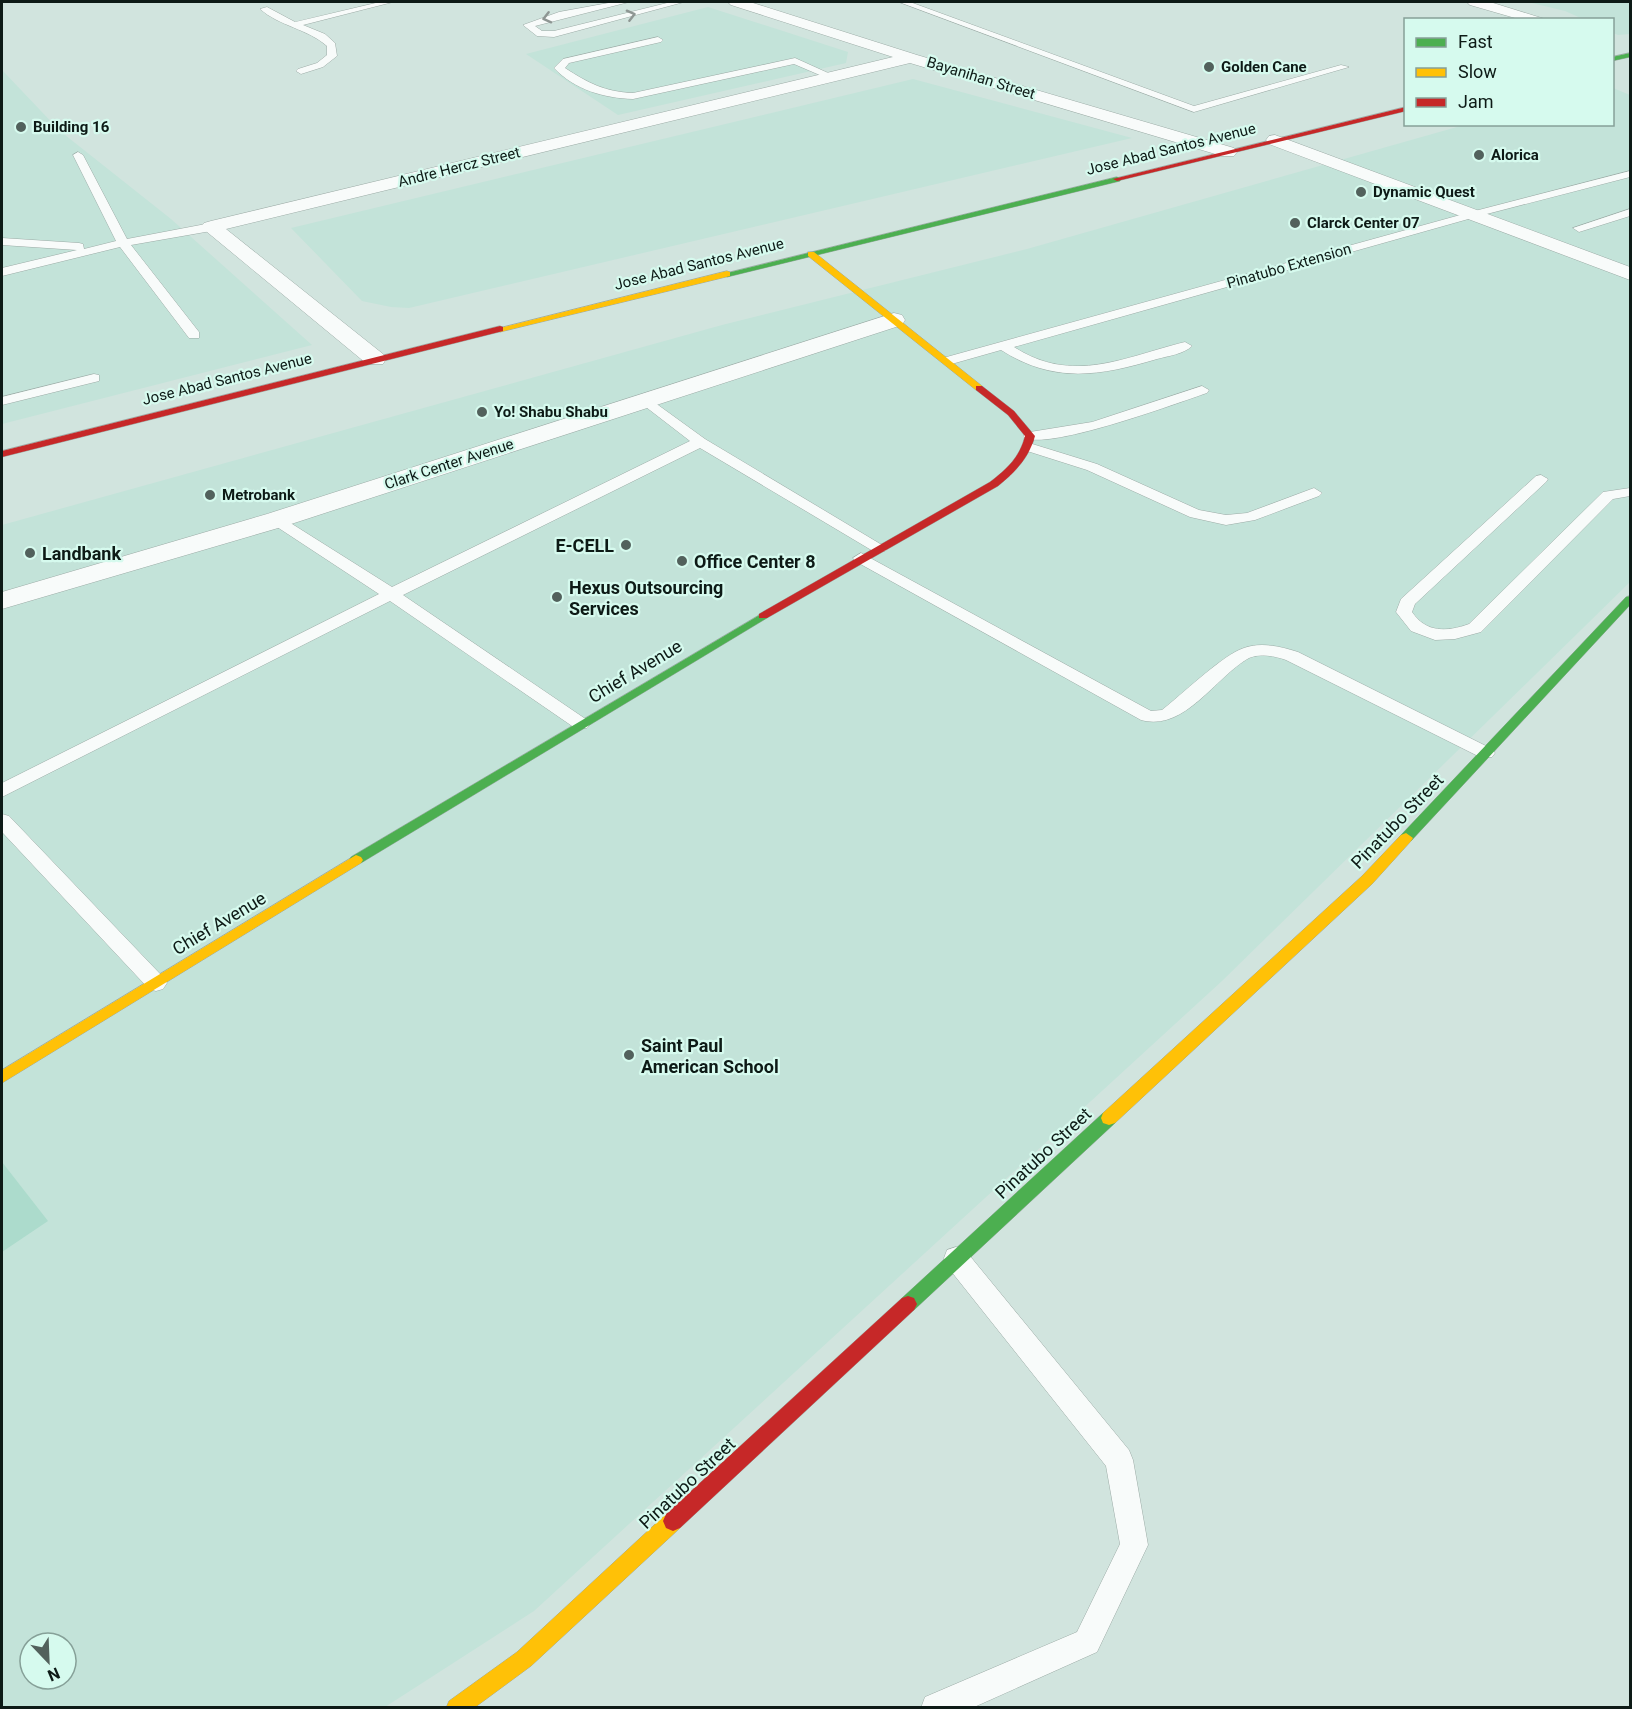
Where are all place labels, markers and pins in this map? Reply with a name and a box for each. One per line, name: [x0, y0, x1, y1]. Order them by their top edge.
place label: Golden Cane: [1221, 58, 1307, 76]
marker: Golden Cane: [1202, 60, 1216, 74]
place label: Building 16: [33, 118, 110, 136]
marker: Building 16: [14, 120, 28, 134]
place label: Alorica: [1491, 146, 1539, 164]
marker: Alorica: [1472, 148, 1486, 162]
place label: Dynamic Quest: [1373, 183, 1475, 201]
marker: Dynamic Quest: [1354, 185, 1368, 199]
place label: Clarck Center 07: [1307, 214, 1420, 232]
marker: Clarck Center 07: [1288, 216, 1302, 230]
place label: Yo! Shabu Shabu: [494, 403, 608, 421]
marker: Yo! Shabu Shabu: [475, 405, 489, 419]
place label: Metrobank: [222, 486, 296, 504]
marker: Metrobank: [203, 488, 217, 502]
place label: E-CELL: [555, 535, 614, 556]
marker: E-CELL: [619, 538, 633, 552]
place label: Landbank: [42, 543, 121, 564]
marker: Landbank: [23, 546, 37, 560]
place label: Office Center 8: [694, 551, 816, 572]
marker: Office Center 8: [675, 554, 689, 568]
place label: Hexus Outsourcing Services: [569, 577, 723, 619]
marker: Hexus Outsourcing Services: [550, 590, 564, 604]
place label: Saint Paul American School: [641, 1035, 779, 1077]
marker: Saint Paul American School: [622, 1048, 636, 1062]

